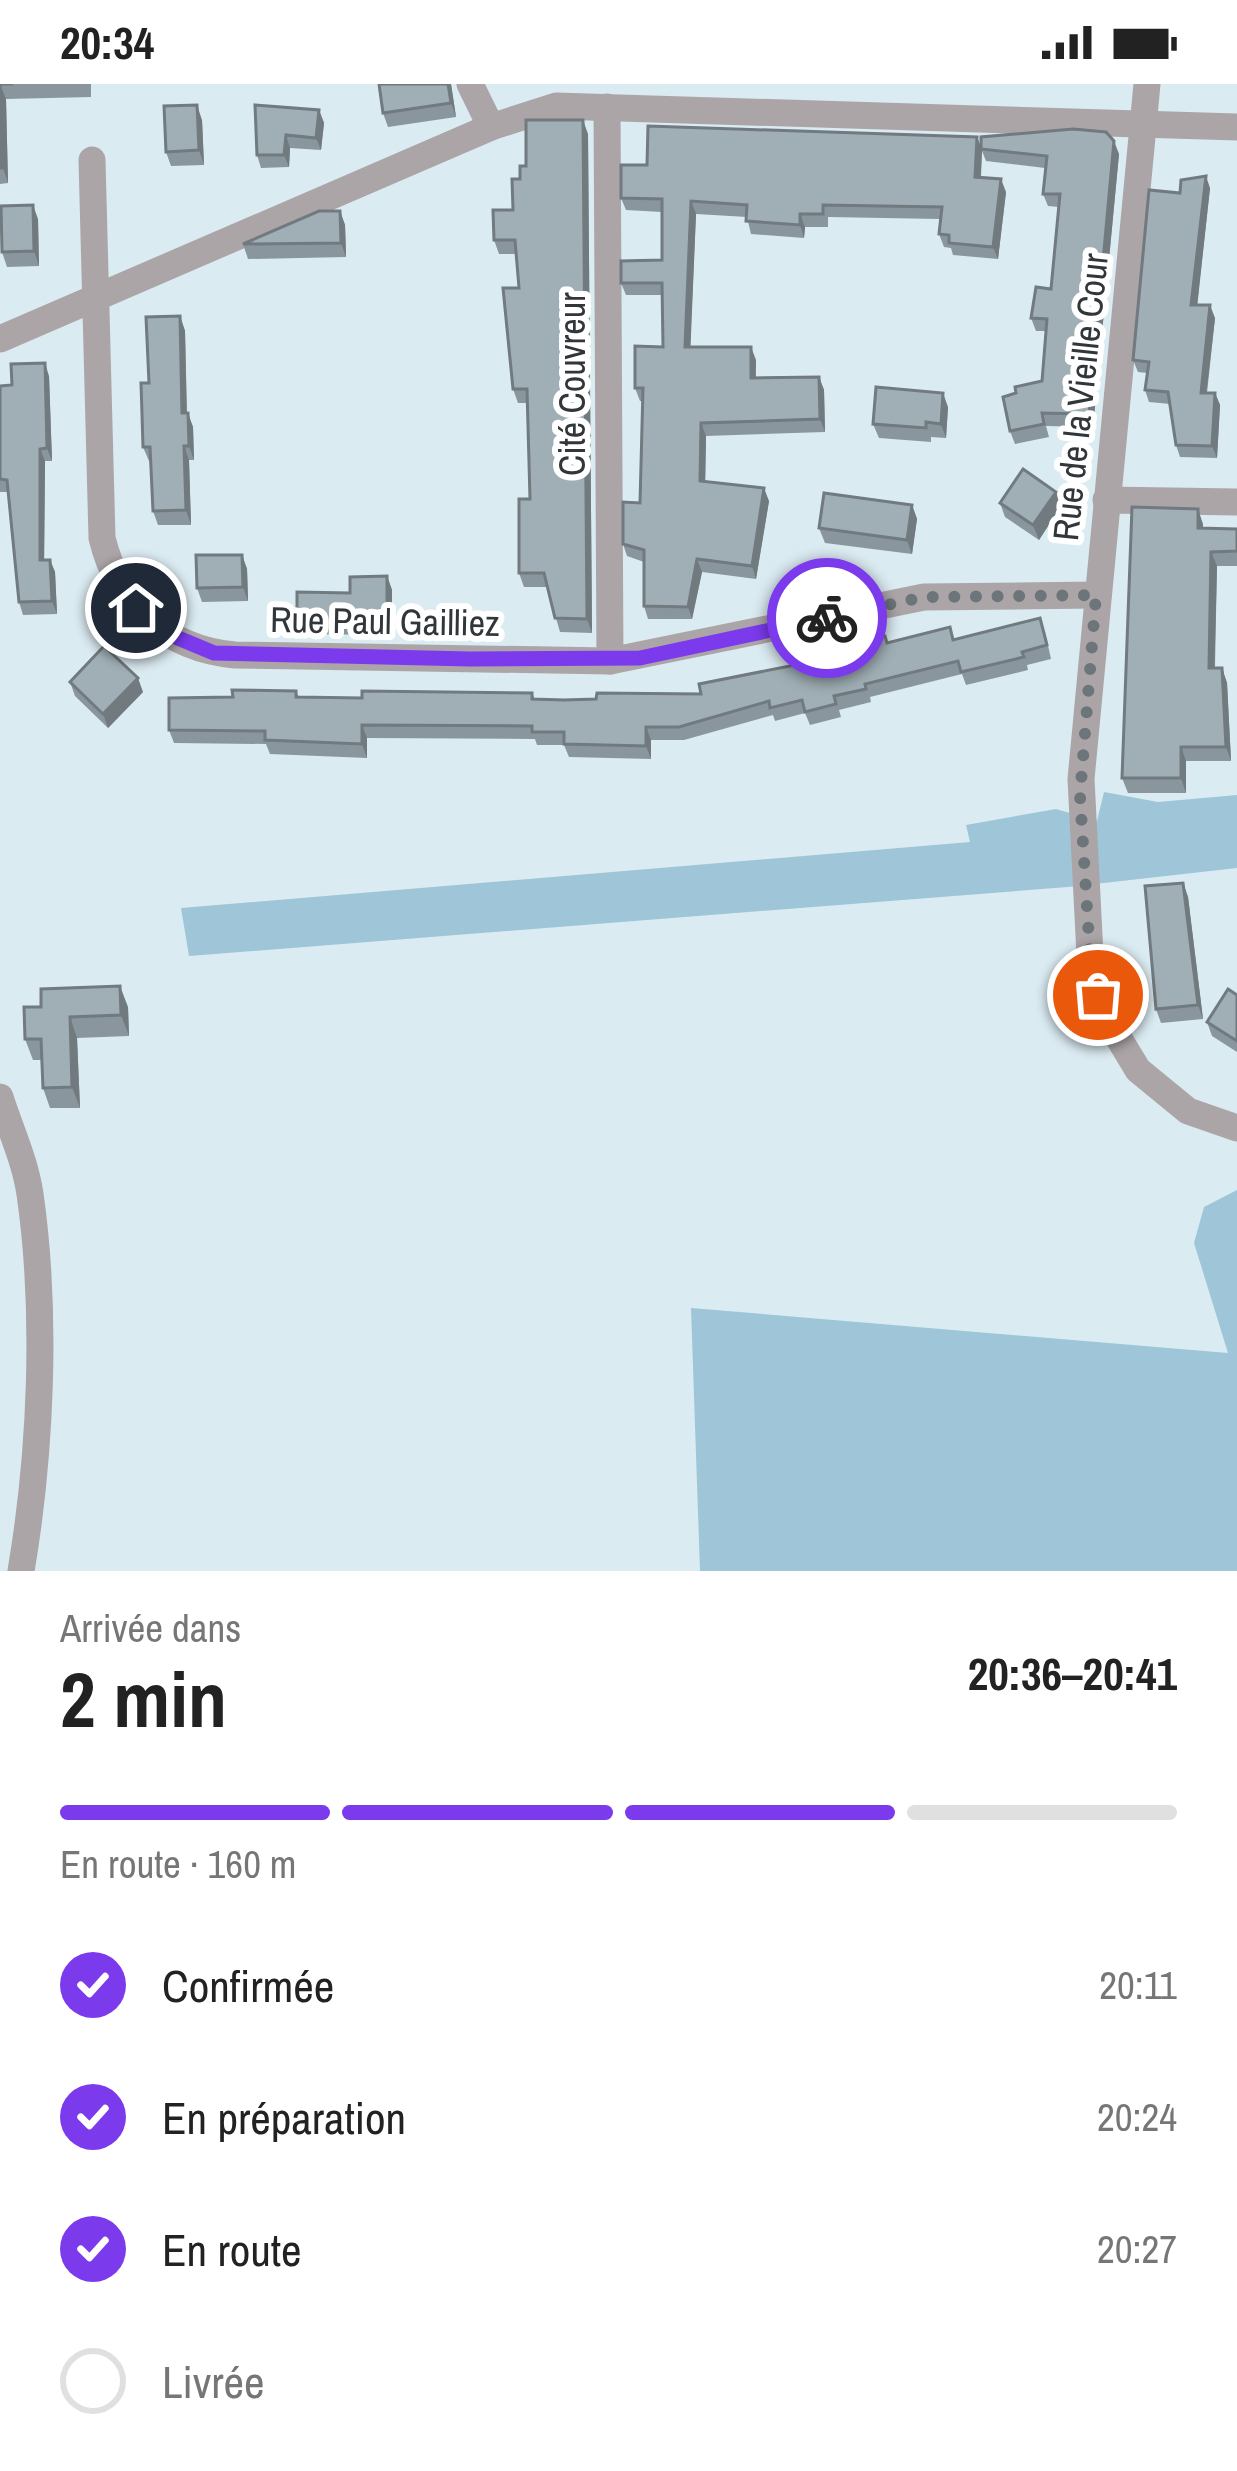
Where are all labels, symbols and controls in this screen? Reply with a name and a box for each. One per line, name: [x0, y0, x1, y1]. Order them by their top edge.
text: 20:34: [60, 12, 154, 73]
street label: Rue de la Vieille Cour: [1041, 251, 1119, 543]
street label: Cité Couvreur: [548, 292, 596, 476]
pin: [85, 557, 187, 659]
courier: [767, 558, 887, 678]
icon: home: [103, 575, 169, 641]
icon: bike: [794, 585, 860, 651]
street label: Rue Paul Gailliez: [270, 595, 500, 647]
pin: [1047, 944, 1149, 1046]
icon: bag: [1065, 962, 1131, 1028]
text: Arrivée dans: [60, 1602, 241, 1654]
text: 20:36–20:41: [968, 1643, 1177, 1704]
text: 2 min: [60, 1646, 227, 1751]
text: En route · 160 m: [60, 1838, 296, 1890]
icon: check: [60, 1952, 126, 2018]
text: Confirmée: [162, 1955, 334, 2016]
text: 20:11: [1099, 1959, 1177, 2011]
icon: check: [60, 2084, 126, 2150]
text: En préparation: [162, 2087, 406, 2148]
text: 20:24: [1097, 2091, 1177, 2143]
icon: check: [60, 2216, 126, 2282]
text: En route: [162, 2219, 302, 2280]
text: 20:27: [1097, 2223, 1177, 2275]
text: Livrée: [162, 2351, 265, 2412]

